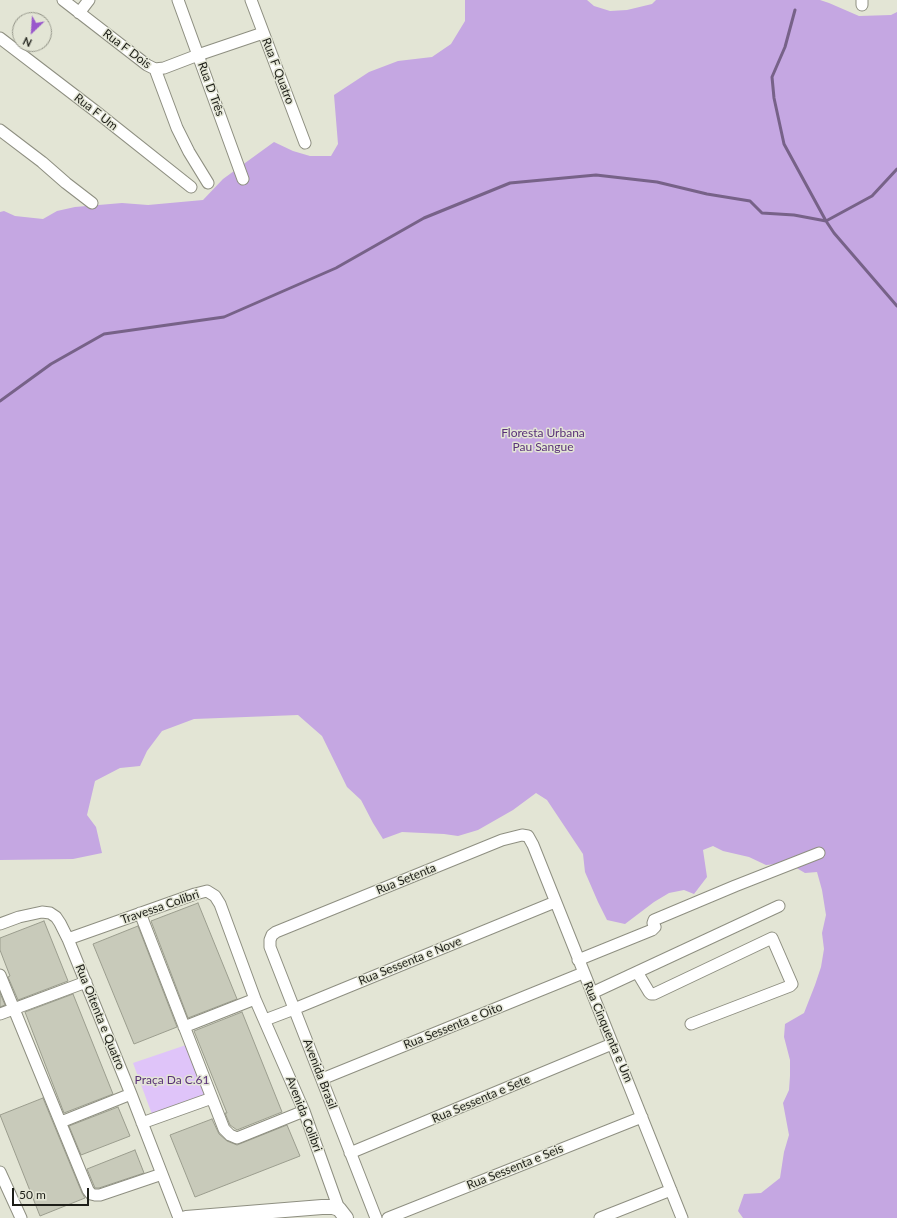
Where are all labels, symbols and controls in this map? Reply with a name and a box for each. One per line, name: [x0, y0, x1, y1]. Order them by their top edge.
north arrow: [12, 12, 52, 52]
street label: Rua F Dois: [100, 26, 154, 72]
text: N: [21, 35, 34, 50]
street label: Rua F Quatro: [259, 36, 297, 106]
street label: Rua D Três: [195, 60, 227, 118]
street label: Rua F Um: [71, 91, 121, 133]
park label: Floresta Urbana Pau Sangue: [501, 426, 585, 454]
street label: Rua Setenta: [374, 860, 438, 898]
street label: Travessa Colibri: [119, 887, 201, 927]
street label: Rua Sessenta e Nove: [356, 934, 464, 988]
street label: Rua Oitenta e Quatro: [72, 962, 128, 1072]
street label: Rua Cinquenta e Um: [580, 979, 636, 1085]
street label: Rua Sessenta e Oito: [401, 1000, 505, 1052]
street label: Avenida Brasil: [300, 1037, 340, 1111]
street label: Rua Sessenta e Sete: [430, 1072, 532, 1126]
park label: Praça Da C.61: [135, 1073, 209, 1087]
street label: Avenida Colibri: [283, 1074, 325, 1154]
street label: Rua Sessenta e Seis: [465, 1141, 565, 1193]
scale bar: [14, 1180, 91, 1206]
text: 50 m: [19, 1187, 46, 1202]

